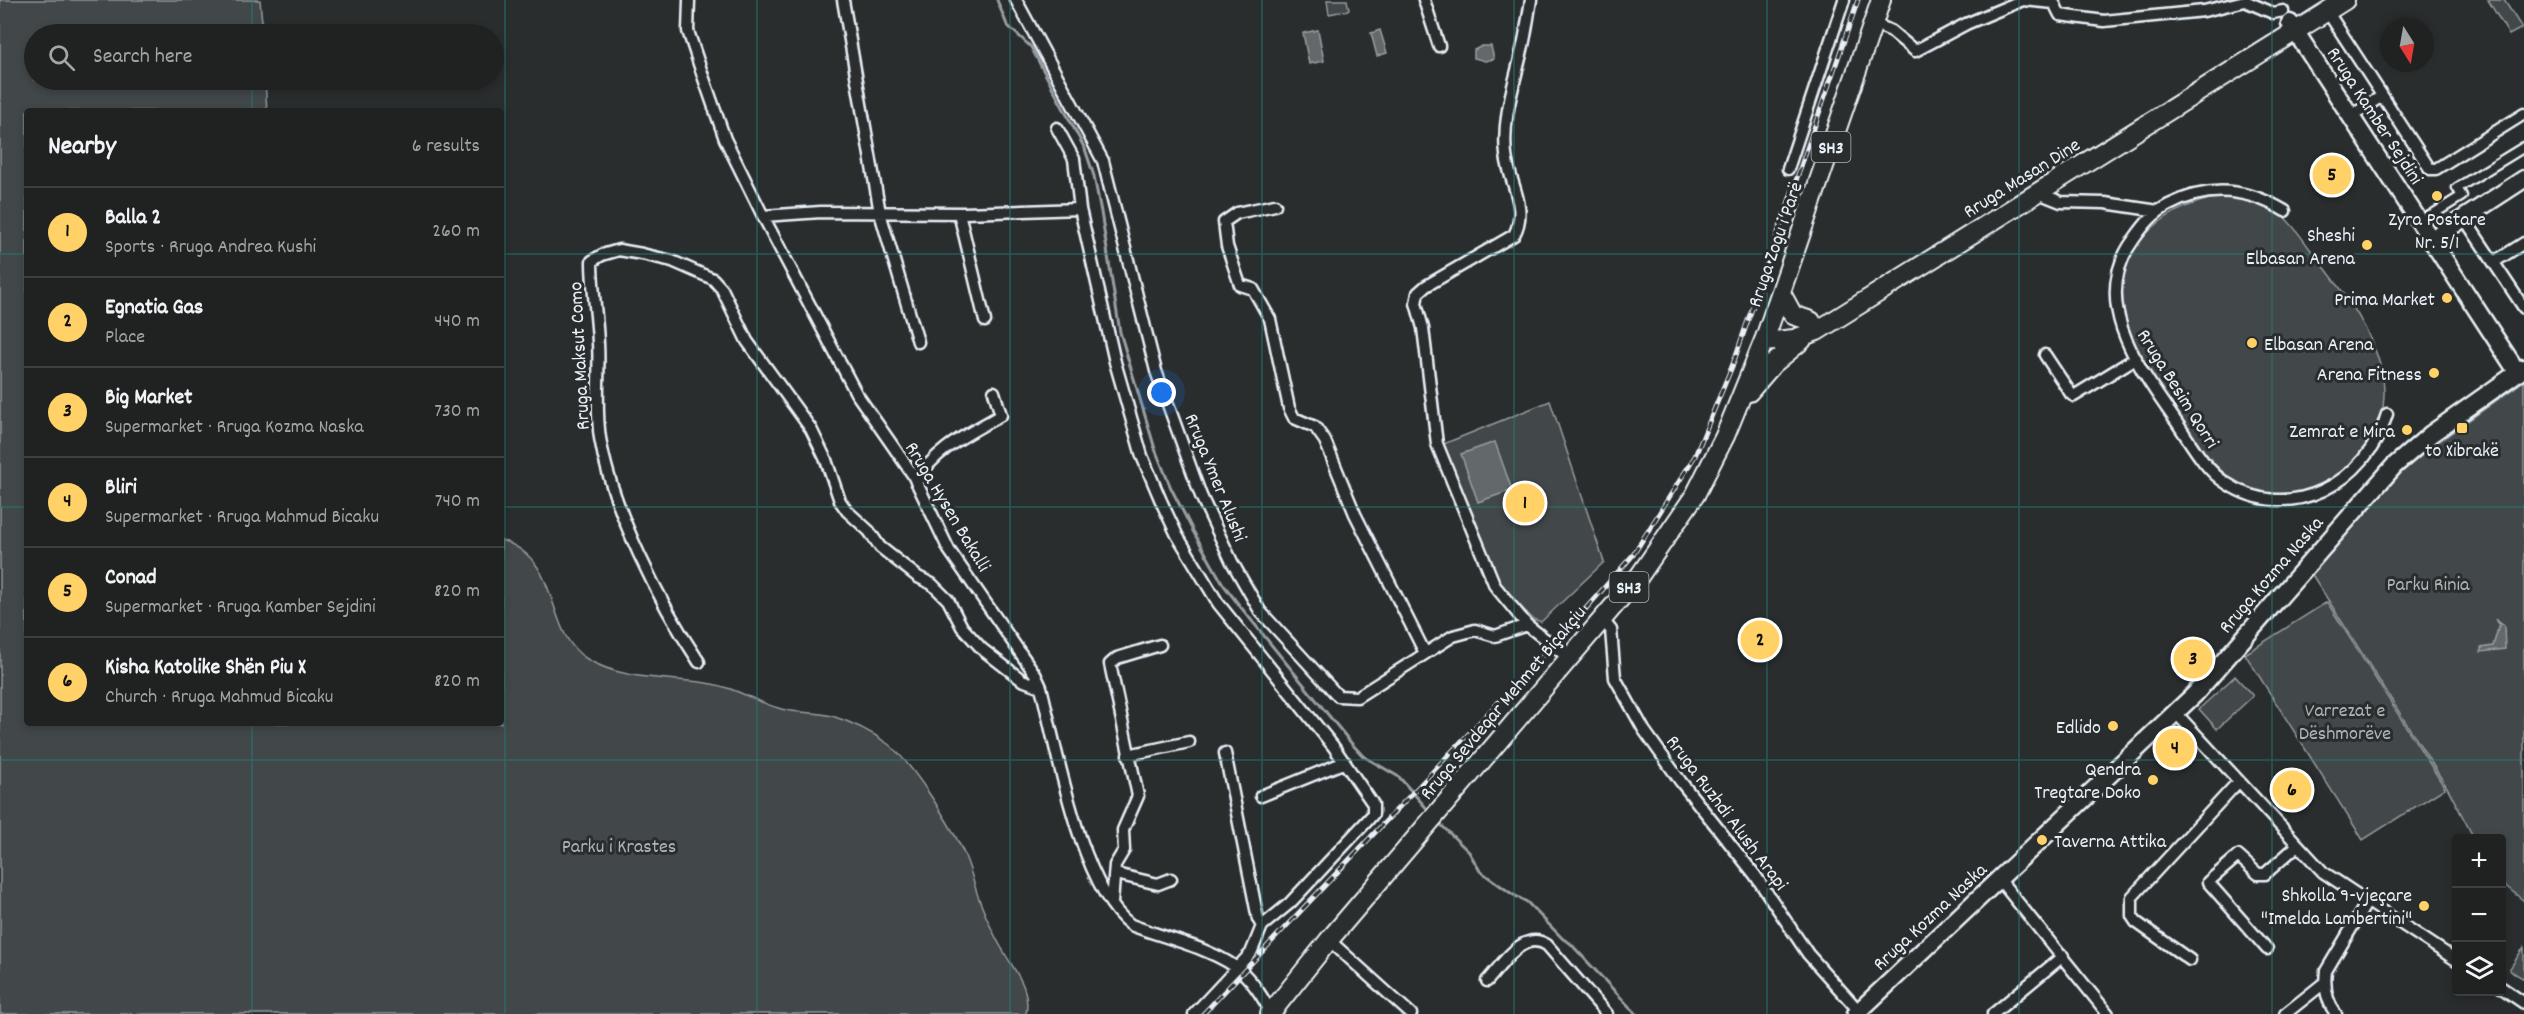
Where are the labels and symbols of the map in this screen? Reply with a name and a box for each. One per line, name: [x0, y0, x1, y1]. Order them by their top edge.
north arrow: [2380, 18, 2434, 72]
street label: Rruga Kamber Sejdini: [2318, 42, 2429, 191]
road number: SH3: [1812, 132, 1850, 162]
street label: Rruga Masan Dine: [1959, 132, 2087, 227]
pin: 5: [2312, 152, 2352, 198]
street label: Rruga Zogu i Parë: [1742, 179, 1811, 311]
marker: Zyra Postare Nr. 5/1: [2430, 189, 2444, 203]
place label: Zyra Postare Nr. 5/1: [2388, 207, 2486, 258]
place label: Sheshi Elbasan Arena: [2246, 223, 2356, 274]
marker: Sheshi Elbasan Arena: [2360, 238, 2374, 252]
street label: Rruga Maksut Como: [563, 281, 599, 431]
place label: Prima Market: [2334, 287, 2435, 315]
marker: Prima Market: [2440, 291, 2454, 305]
street label: Rruga Besim Qorri: [2128, 324, 2225, 455]
place label: Elbasan Arena: [2264, 332, 2374, 360]
marker: Elbasan Arena: [2245, 336, 2259, 350]
place label: Arena Fitness: [2317, 362, 2422, 390]
marker: Arena Fitness: [2427, 366, 2441, 380]
your location: [1147, 378, 1176, 407]
street label: Rruga Ymer Alushi: [1176, 410, 1253, 547]
place label: Zemrat e Mira: [2289, 419, 2396, 447]
marker: to Xibrakë: [2455, 421, 2469, 435]
marker: Zemrat e Mira: [2400, 423, 2414, 437]
street label: Rruga Hysen Bakalli: [896, 437, 997, 578]
place label: to Xibrakë: [2425, 438, 2499, 466]
pin: 1: [1506, 480, 1544, 526]
street label: Rruga Kozma Naska: [2213, 511, 2332, 641]
road number: SH3: [1610, 572, 1648, 602]
park label: Parku Rinia: [2387, 572, 2470, 600]
street label: Rruga Sevdeqar Mehmet Biçakçiu: [1414, 601, 1594, 807]
pin: 2: [1740, 618, 1780, 662]
pin: 3: [2174, 636, 2212, 682]
park label: Varrezat e Dëshmorëve: [2299, 698, 2391, 749]
place label: Edlido: [2056, 715, 2101, 743]
marker: Edlido: [2106, 719, 2120, 733]
pin: 4: [2156, 726, 2194, 771]
street label: Rruga Ruzhdi Alush Arapi: [1658, 730, 1794, 898]
place label: Qendra Tregtare Doko: [2034, 757, 2142, 808]
pin: 6: [2272, 768, 2312, 812]
marker: Qendra Tregtare Doko: [2146, 773, 2160, 787]
place label: Taverna Attika: [2054, 829, 2167, 857]
marker: Taverna Attika: [2035, 833, 2049, 847]
park label: Parku i Krastes: [562, 834, 676, 862]
street label: Rruga Kozma Naska: [1868, 857, 1995, 979]
place label: Shkolla 9-vjeçare "Imelda Lambertini": [2261, 883, 2412, 934]
marker: Shkolla 9-vjeçare "Imelda Lambertini": [2417, 899, 2431, 913]

